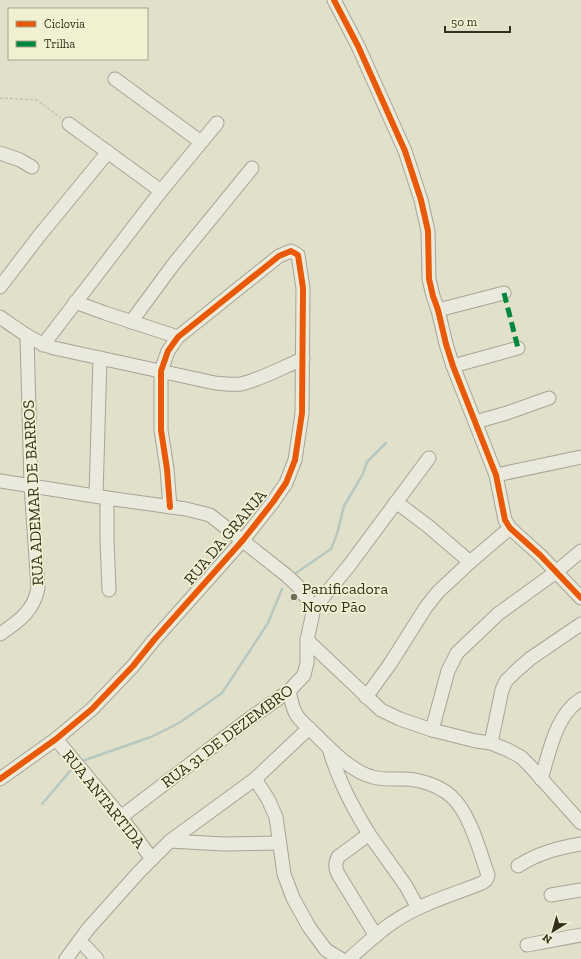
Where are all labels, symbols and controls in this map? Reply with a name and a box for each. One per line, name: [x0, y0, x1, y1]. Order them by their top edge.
legend: [8, 8, 148, 60]
scale bar: [445, 8, 510, 34]
text: 50 m: [451, 15, 478, 29]
text: Ciclovia: [44, 17, 85, 31]
text: Trilha: [44, 37, 76, 51]
street label: RUA ADEMAR DE BARROS: [19, 400, 47, 586]
street label: RUA DA GRANJA: [180, 485, 271, 588]
place label: Panificadora Novo Pão: [302, 579, 388, 616]
marker: Panificadora Novo Pão: [289, 592, 299, 602]
street label: RUA 31 DE DEZEMBRO: [157, 680, 297, 792]
street label: RUA ANTARTIDA: [59, 746, 150, 852]
north arrow: [533, 911, 573, 951]
text: N: [540, 930, 555, 946]

